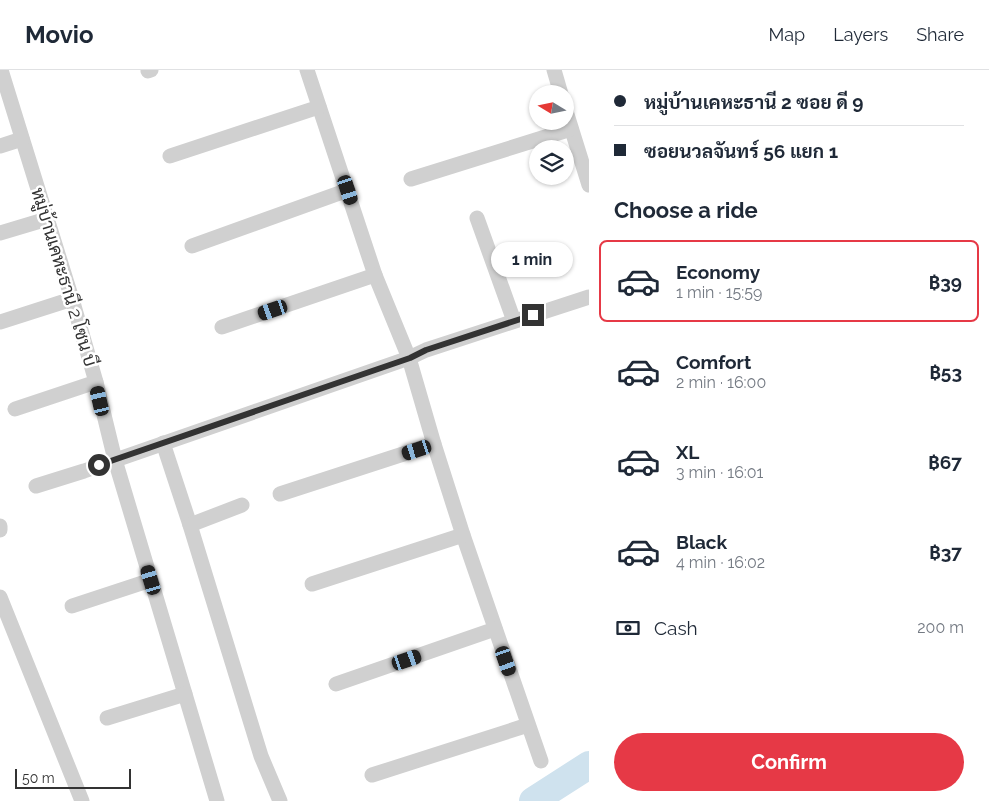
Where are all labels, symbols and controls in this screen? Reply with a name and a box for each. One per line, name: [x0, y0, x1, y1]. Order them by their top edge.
text: Movio: [25, 20, 94, 49]
text: Map: [769, 24, 805, 45]
text: Layers: [833, 24, 888, 45]
text: Share: [916, 24, 964, 45]
north arrow: [529, 85, 574, 130]
map controls: [529, 85, 574, 185]
text: หมู่บ้านเคหะธานี 2 ซอย ดี 9: [644, 91, 864, 113]
button: layers: [529, 140, 574, 185]
text: ซอยนวลจันทร์ 56 แยก 1: [644, 140, 838, 162]
car: [336, 173, 359, 207]
street label: หมู่บ้านเคหะธานี 2 โซน บี: [24, 184, 104, 370]
text: Choose a ride: [614, 197, 758, 223]
callout: 1 min: [492, 242, 574, 278]
text: 1 min: [512, 250, 552, 269]
icon: car: [616, 259, 661, 304]
text: Economy: [676, 261, 760, 283]
text: ฿39: [929, 271, 962, 293]
text: 1 min · 15:59: [676, 283, 762, 302]
car: [256, 298, 289, 322]
route end: [522, 304, 544, 326]
icon: car: [616, 349, 661, 394]
text: Comfort: [676, 351, 751, 373]
text: ฿53: [929, 361, 962, 383]
text: 2 min · 16:00: [676, 373, 766, 392]
car: [89, 385, 110, 417]
car: [400, 438, 433, 462]
icon: car: [616, 439, 661, 484]
text: XL: [676, 441, 699, 463]
text: ฿67: [928, 451, 962, 473]
route start: [88, 454, 110, 476]
text: 3 min · 16:01: [676, 463, 763, 482]
icon: car: [616, 529, 661, 574]
text: Black: [676, 531, 727, 553]
text: ฿37: [929, 541, 962, 563]
text: 4 min · 16:02: [676, 553, 765, 572]
car: [139, 563, 162, 597]
icon: cash: [614, 614, 642, 642]
text: Cash: [654, 617, 698, 639]
text: 200 m: [917, 618, 964, 637]
car: [494, 644, 517, 678]
car: [390, 648, 423, 672]
button: Confirm: [614, 733, 964, 791]
scale bar: [15, 766, 131, 789]
text: 50 m: [22, 770, 55, 786]

